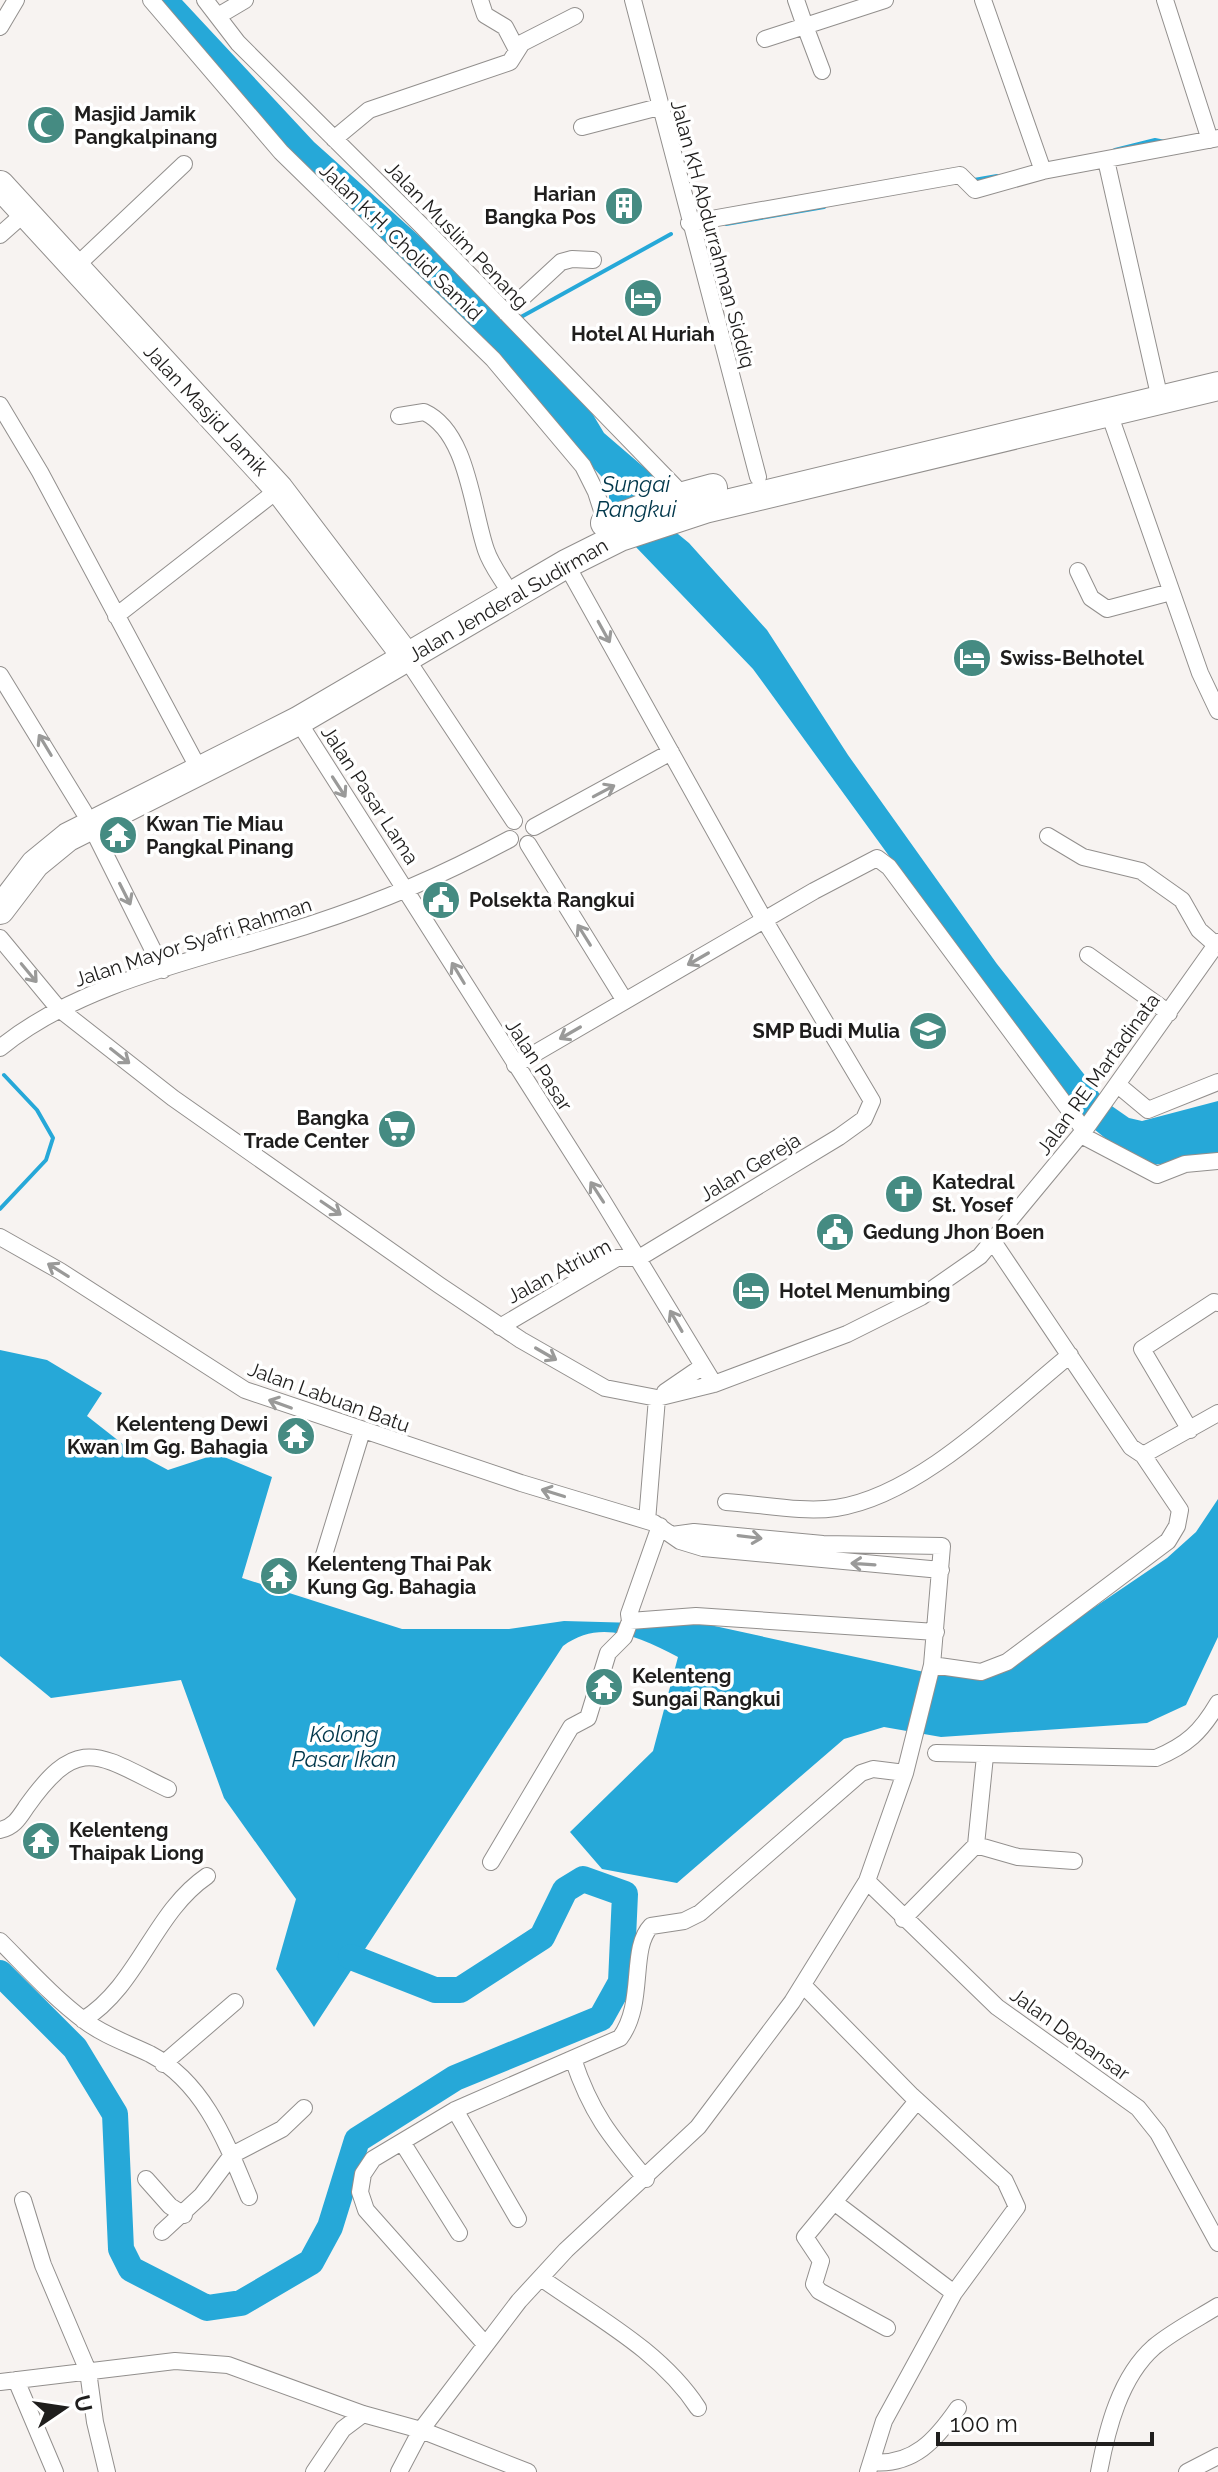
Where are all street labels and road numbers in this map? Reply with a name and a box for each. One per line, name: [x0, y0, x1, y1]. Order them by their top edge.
street label: Jalan KH Abdurrahman Siddiq: [666, 97, 760, 371]
street label: Jalan Muslim Penang: [380, 156, 534, 314]
street label: Jalan K.H. Cholid Samid: [315, 158, 487, 326]
street label: Jalan Masjid Jamik: [139, 339, 273, 481]
street label: Jalan Jenderal Sudirman: [404, 533, 612, 667]
street label: Jalan Pasar Lama: [316, 721, 424, 869]
street label: Jalan Mayor Syafri Rahman: [71, 892, 315, 992]
street label: Jalan RE Martadinata: [1031, 989, 1165, 1159]
street label: Jalan Pasar: [501, 1015, 577, 1115]
street label: Jalan Gereja: [695, 1128, 805, 1206]
street label: Jalan Atrium: [503, 1234, 615, 1308]
street label: Jalan Labuan Batu: [245, 1357, 413, 1437]
street label: Jalan Depansar: [1006, 1983, 1134, 2085]

